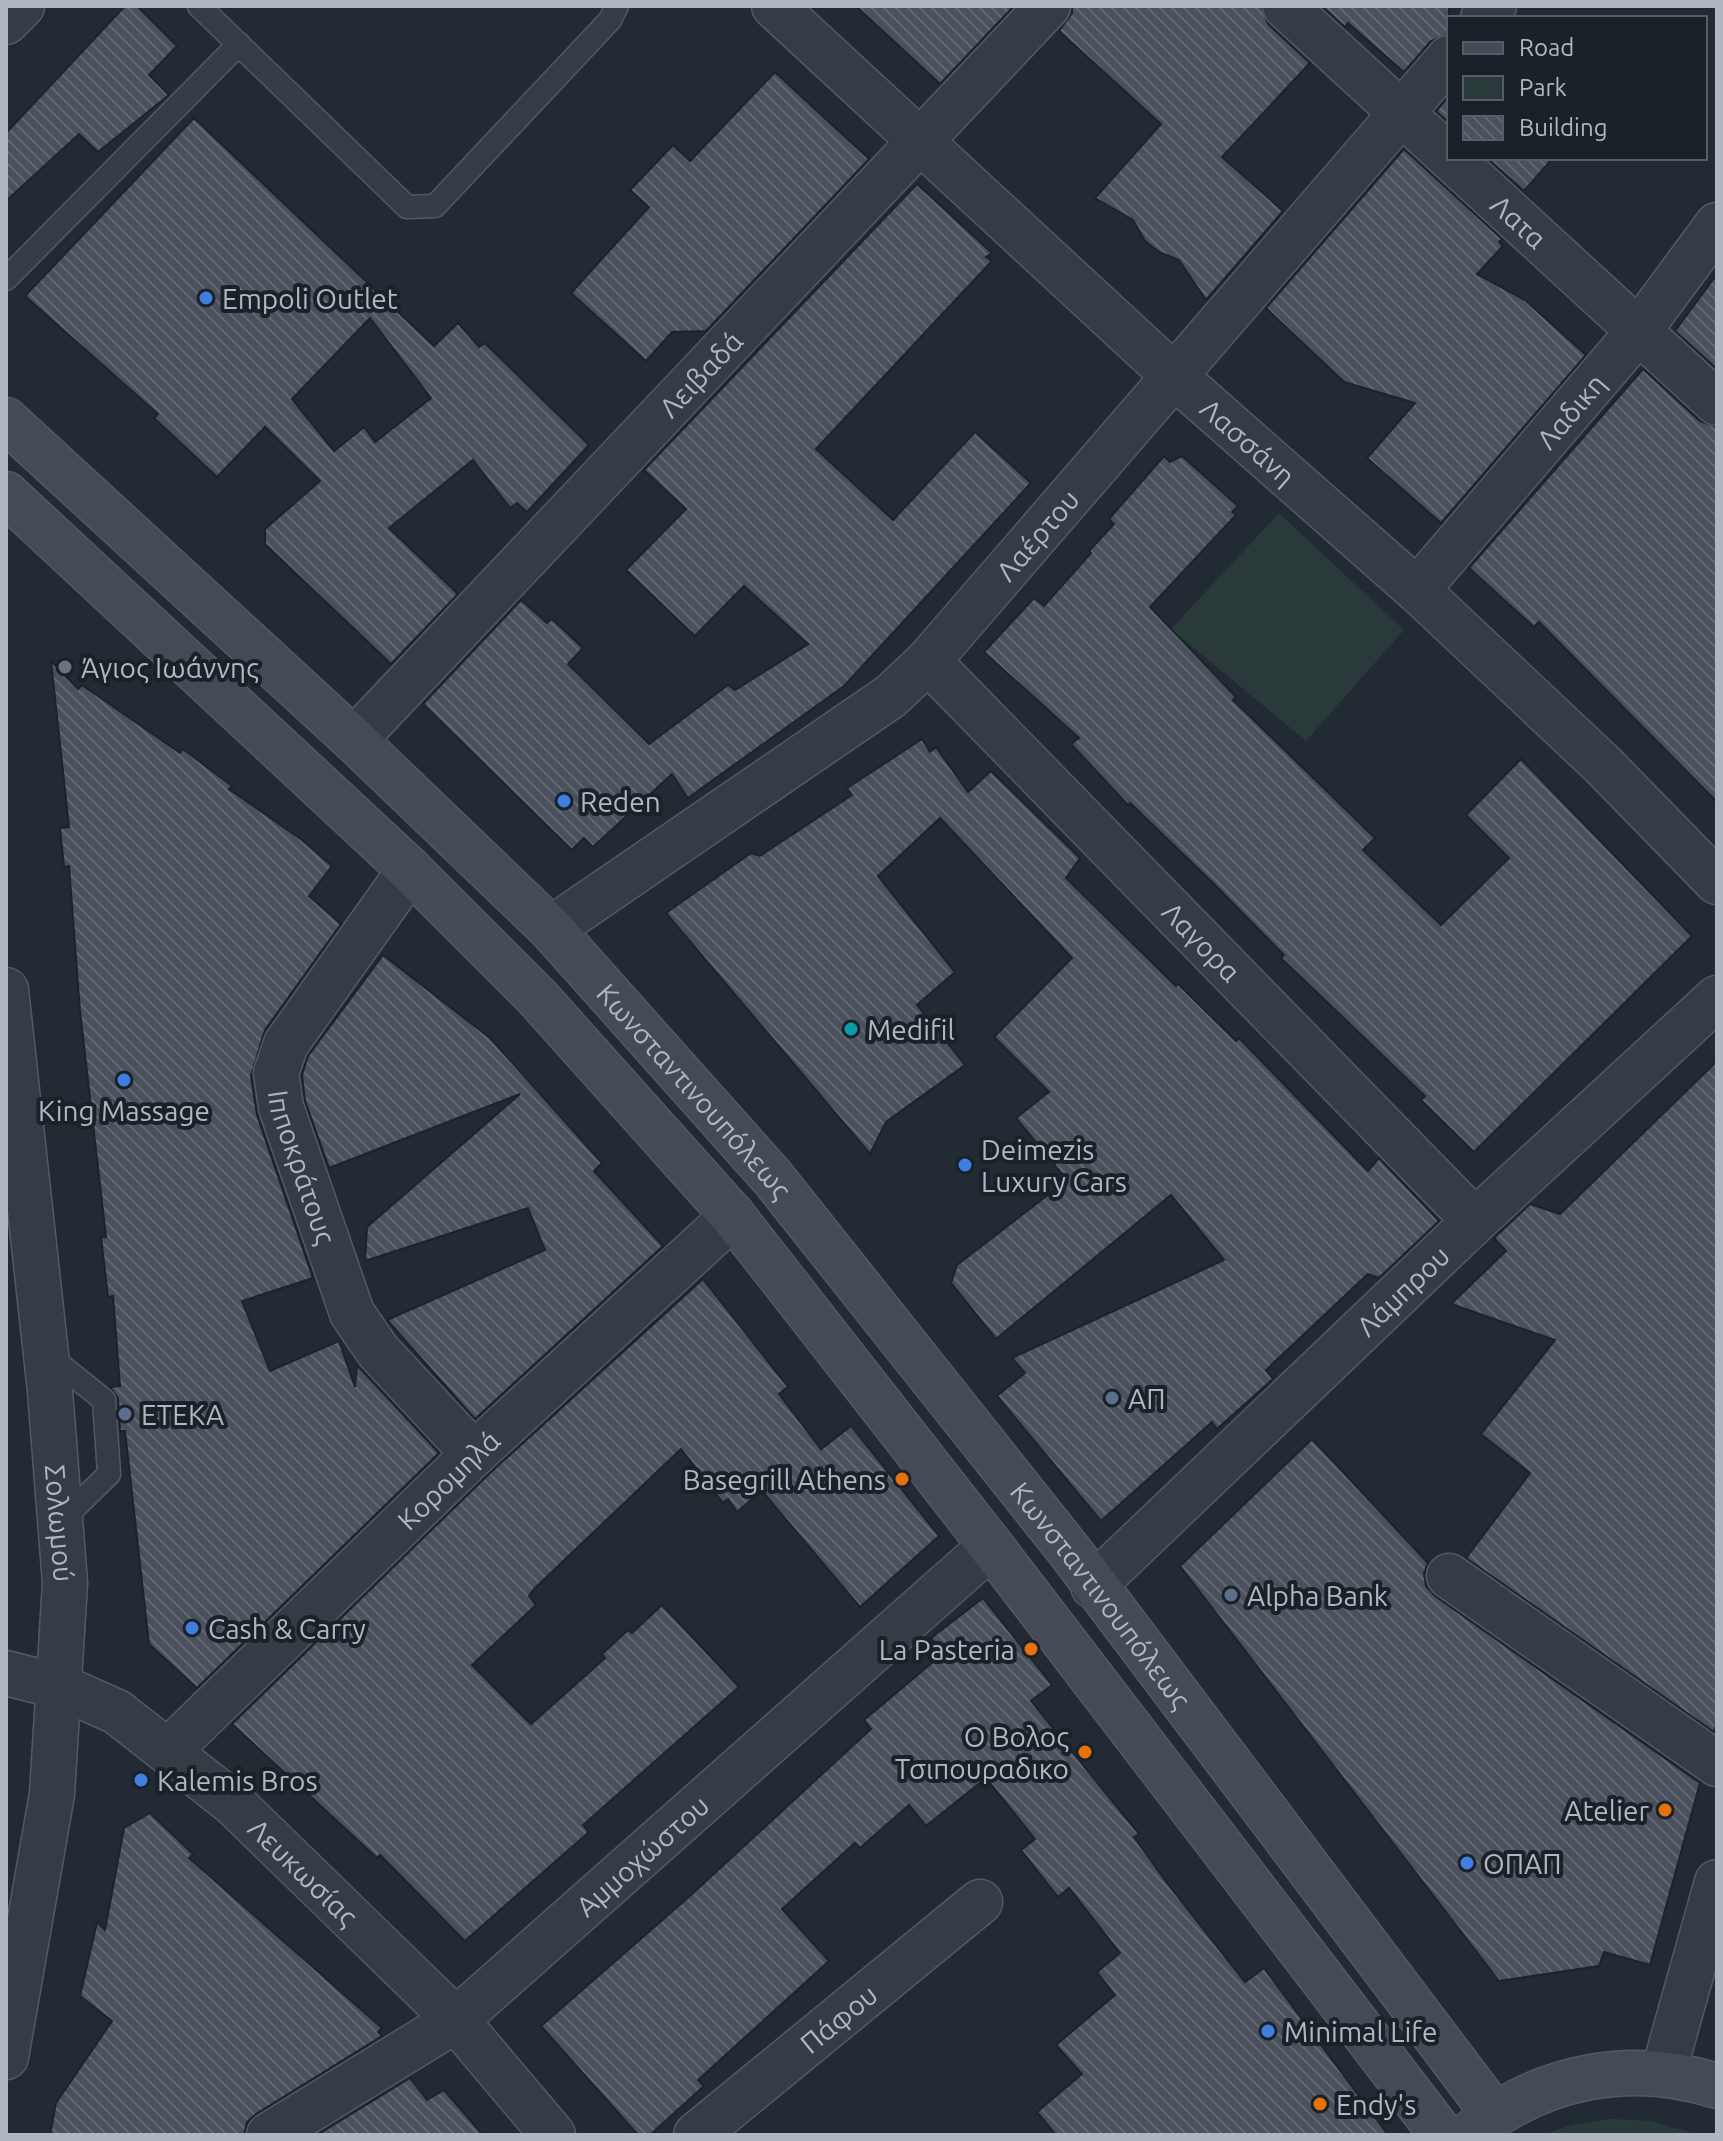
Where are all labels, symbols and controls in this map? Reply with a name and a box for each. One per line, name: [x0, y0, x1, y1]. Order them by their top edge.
legend: [1447, 16, 1707, 160]
text: Road: [1519, 34, 1574, 61]
text: Park: [1519, 74, 1567, 101]
text: Building: [1519, 114, 1607, 141]
street label: Λατα: [1485, 188, 1553, 254]
place label: Empoli Outlet: [222, 283, 398, 314]
marker: Empoli Outlet: [197, 289, 215, 307]
street label: Λειβαδά: [653, 324, 748, 423]
street label: Λαδικη: [1530, 367, 1611, 455]
street label: Λασσάνη: [1195, 392, 1302, 491]
street label: Λαέρτου: [990, 483, 1085, 586]
place label: Άγιος Ιωάννης: [81, 652, 259, 684]
marker: Άγιος Ιωάννης: [56, 658, 74, 676]
place label: Reden: [580, 786, 661, 817]
marker: Reden: [555, 792, 573, 810]
street label: Λαγορα: [1157, 896, 1247, 987]
street label: Κωνσταντινουπόλεως: [591, 977, 798, 1205]
place label: Medifil: [867, 1014, 955, 1045]
marker: Medifil: [842, 1020, 860, 1038]
marker: King Massage: [115, 1071, 133, 1089]
street label: Ιπποκράτους: [263, 1088, 343, 1248]
place label: King Massage: [38, 1095, 210, 1126]
place label: Deimezis Luxury Cars: [981, 1134, 1127, 1197]
marker: Deimezis Luxury Cars: [956, 1156, 974, 1174]
street label: Λάμπρου: [1350, 1239, 1455, 1342]
place label: ΑΠ: [1128, 1383, 1166, 1414]
marker: ΑΠ: [1103, 1389, 1121, 1407]
place label: ΕΤΕΚΑ: [141, 1399, 224, 1430]
marker: ΕΤΕΚΑ: [116, 1405, 134, 1423]
street label: Κορομηλά: [391, 1423, 505, 1535]
street label: Σολωμού: [40, 1463, 80, 1583]
place label: Basegrill Athens: [683, 1464, 886, 1495]
marker: Basegrill Athens: [893, 1470, 911, 1488]
street label: Κωνσταντινουπόλεως: [1005, 1476, 1198, 1715]
place label: Alpha Bank: [1247, 1580, 1388, 1611]
marker: Alpha Bank: [1222, 1586, 1240, 1604]
place label: Cash & Carry: [208, 1613, 366, 1644]
marker: Cash & Carry: [183, 1619, 201, 1637]
place label: La Pasteria: [879, 1634, 1015, 1665]
marker: La Pasteria: [1022, 1640, 1040, 1658]
place label: Ο Βολος Τσιπουραδικο: [895, 1721, 1069, 1784]
marker: Ο Βολος Τσιπουραδικο: [1076, 1743, 1094, 1761]
place label: Kalemis Bros: [157, 1765, 318, 1796]
marker: Kalemis Bros: [132, 1771, 150, 1789]
street label: Αμμοχώστου: [570, 1789, 714, 1922]
place label: Atelier: [1564, 1795, 1649, 1826]
marker: Atelier: [1656, 1801, 1674, 1819]
street label: Λευκωσίας: [243, 1812, 364, 1932]
place label: ΟΠΑΠ: [1483, 1848, 1562, 1879]
marker: ΟΠΑΠ: [1458, 1854, 1476, 1872]
street label: Πάφου: [794, 1978, 883, 2059]
place label: Minimal Life: [1284, 2016, 1437, 2047]
marker: Minimal Life: [1259, 2022, 1277, 2040]
place label: Endy's: [1336, 2089, 1416, 2120]
marker: Endy's: [1311, 2095, 1329, 2113]

